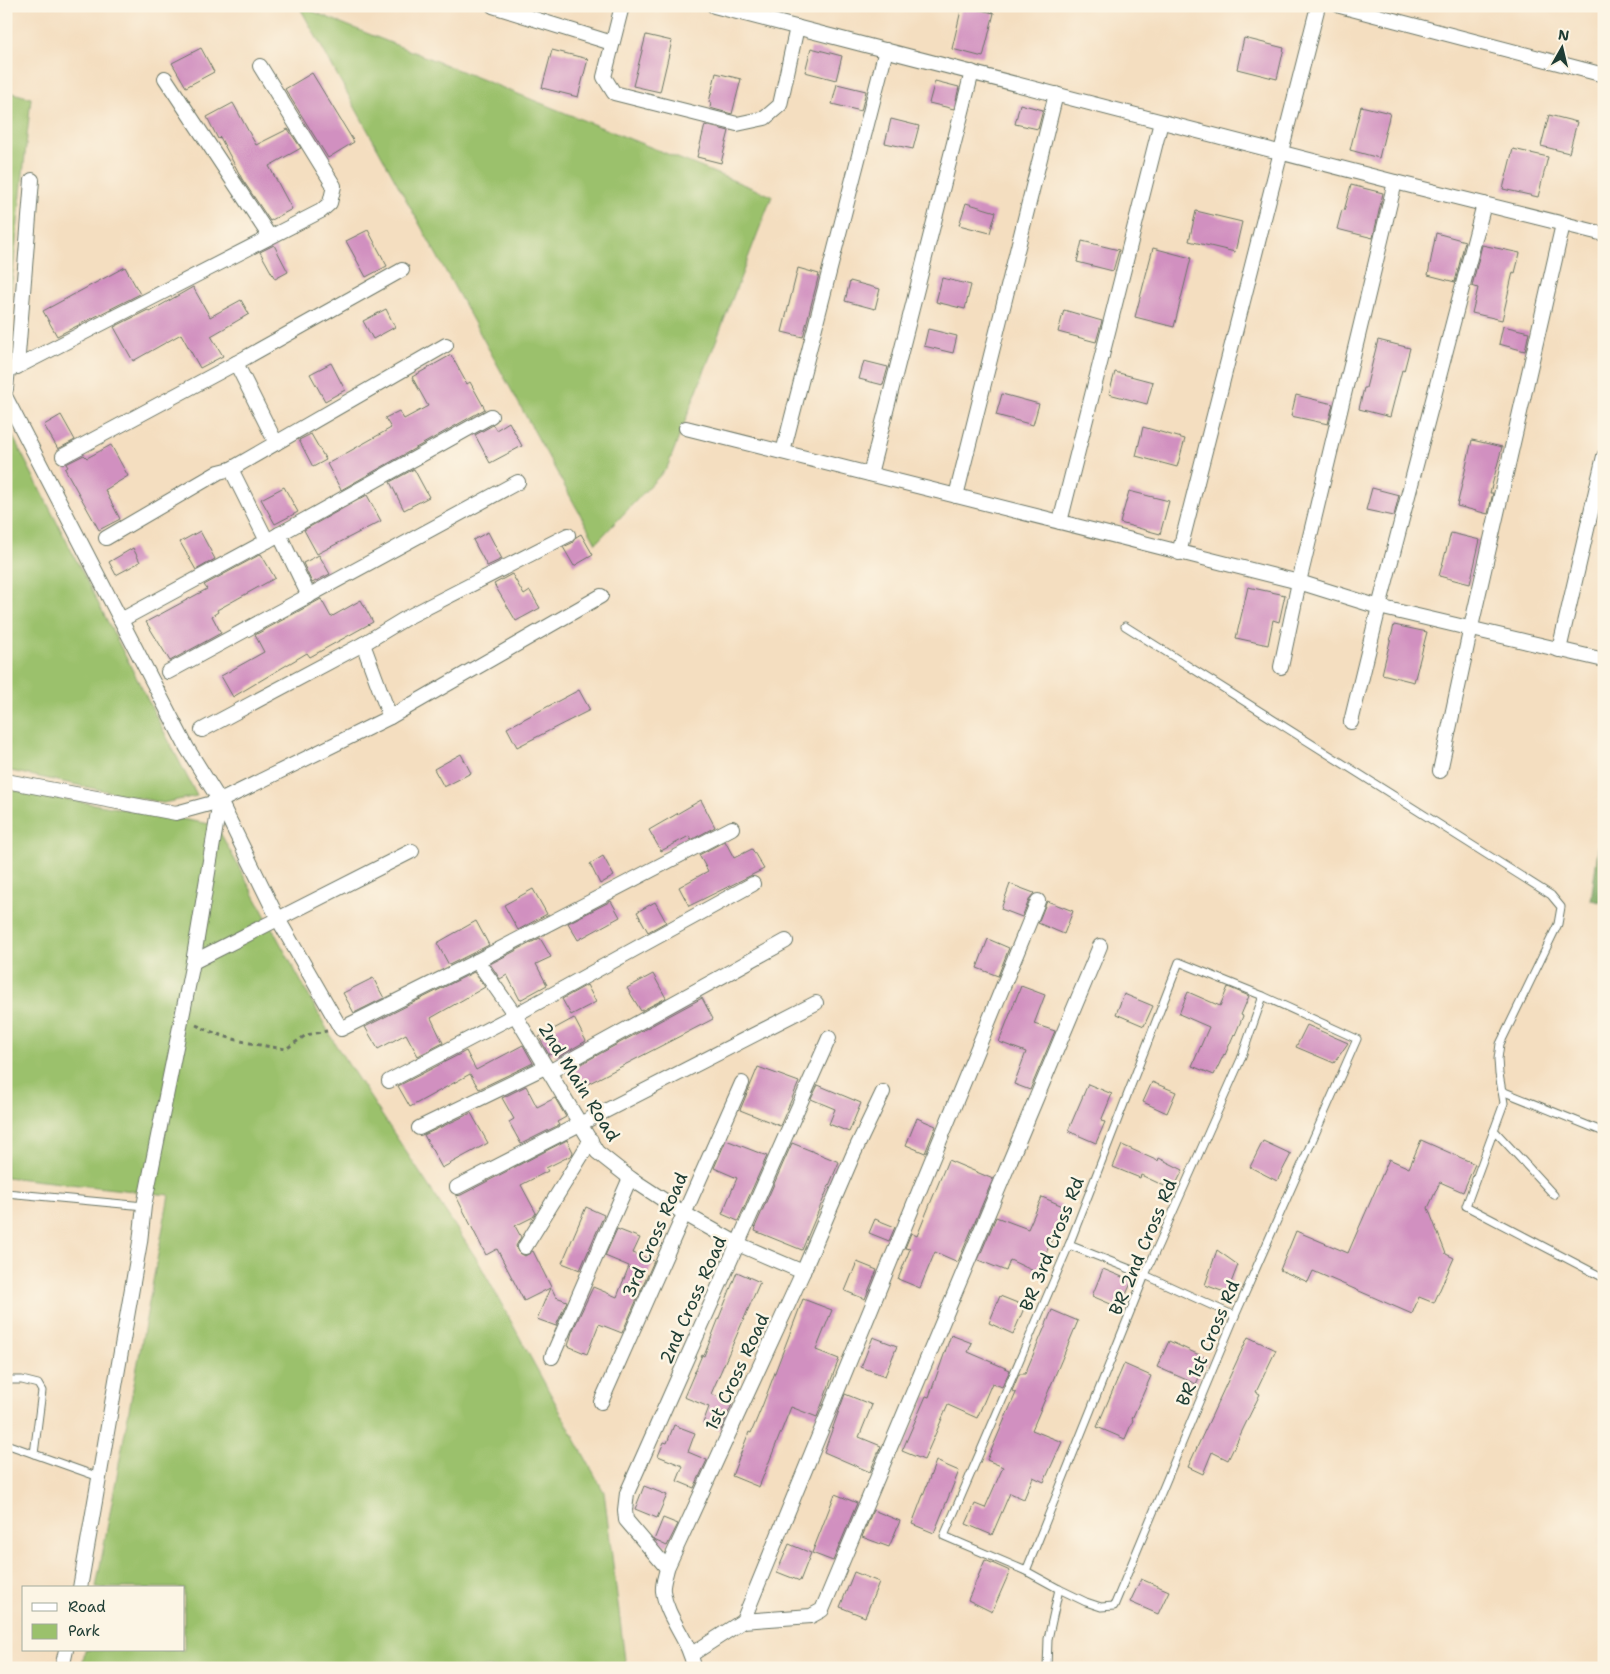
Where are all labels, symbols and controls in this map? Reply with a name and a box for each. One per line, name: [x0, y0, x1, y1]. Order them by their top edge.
north arrow: [1538, 22, 1588, 72]
text: N: [1557, 25, 1571, 45]
street label: 2nd Main Road: [533, 1018, 625, 1146]
street label: 3rd Cross Road: [617, 1169, 693, 1301]
street label: BR 3rd Cross Rd: [1014, 1173, 1090, 1315]
street label: BR 2nd Cross Rd: [1103, 1175, 1183, 1319]
street label: 2nd Cross Road: [654, 1232, 732, 1368]
street label: BR 1st Cross Rd: [1171, 1276, 1245, 1410]
street label: 1st Cross Road: [699, 1309, 775, 1435]
legend: [22, 1586, 185, 1652]
text: Road: [68, 1597, 106, 1617]
text: Park: [68, 1621, 100, 1641]

